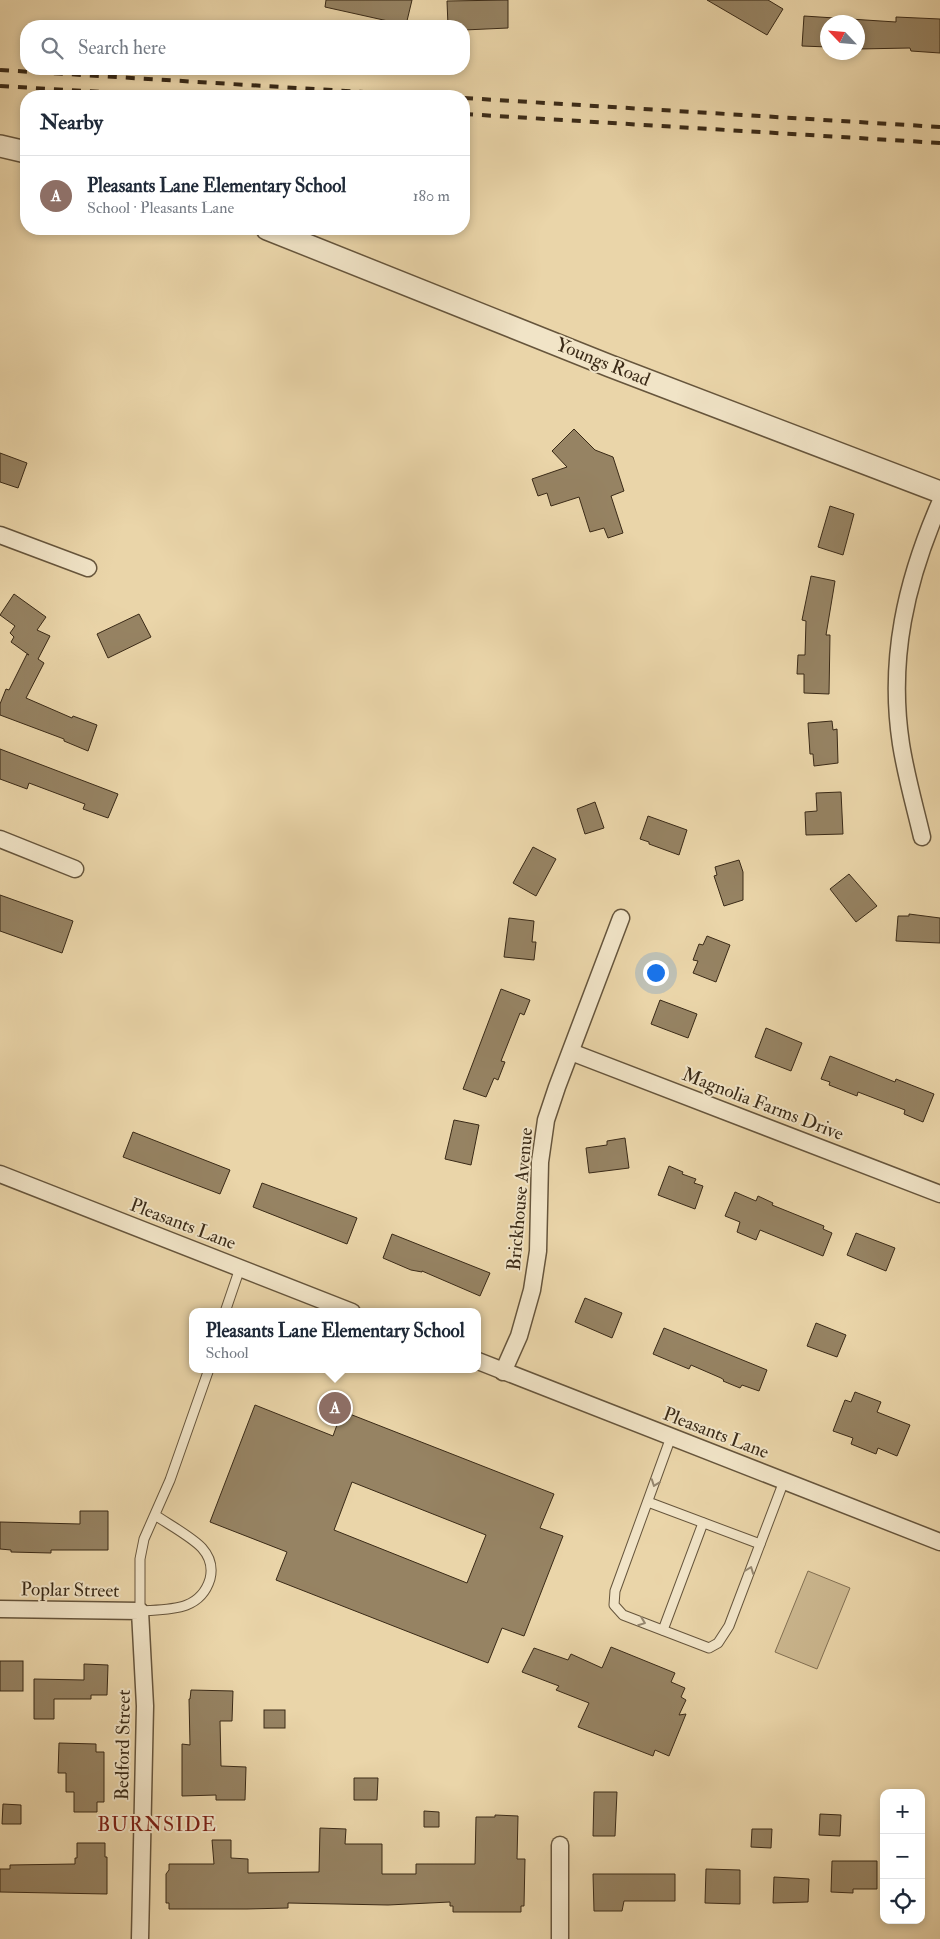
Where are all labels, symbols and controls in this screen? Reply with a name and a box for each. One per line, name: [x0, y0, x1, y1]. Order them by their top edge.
north arrow: [820, 15, 865, 60]
search box: [20, 20, 470, 75]
icon: search: [38, 34, 66, 62]
text: Search here: [78, 36, 166, 60]
text: Nearby: [40, 109, 103, 136]
text: Pleasants Lane Elementary School: [87, 174, 346, 198]
text: A: [51, 186, 61, 206]
text: 180 m: [413, 186, 450, 206]
text: School · Pleasants Lane: [87, 198, 234, 218]
street label: Youngs Road: [552, 332, 654, 392]
your location: [643, 960, 669, 986]
street label: Magnolia Farms Drive: [679, 1062, 847, 1146]
street label: Brickhouse Avenue: [502, 1126, 538, 1272]
street label: Pleasants Lane: [127, 1193, 239, 1255]
popup: [189, 1308, 481, 1373]
text: Pleasants Lane Elementary School: [205, 1319, 465, 1343]
text: School: [205, 1343, 249, 1363]
pin: A: [319, 1389, 351, 1427]
street label: Pleasants Lane: [660, 1402, 772, 1464]
one-way arrow: [651, 1478, 661, 1487]
one-way arrow: [744, 1566, 754, 1575]
street label: Poplar Street: [20, 1577, 120, 1604]
one-way arrow: [637, 1616, 645, 1626]
street label: Bedford Street: [110, 1689, 136, 1801]
map controls: [880, 1789, 925, 1924]
button: +: [880, 1789, 925, 1834]
district label: BURNSIDE: [97, 1812, 217, 1837]
button: −: [880, 1834, 925, 1879]
button: locate: [880, 1879, 925, 1924]

